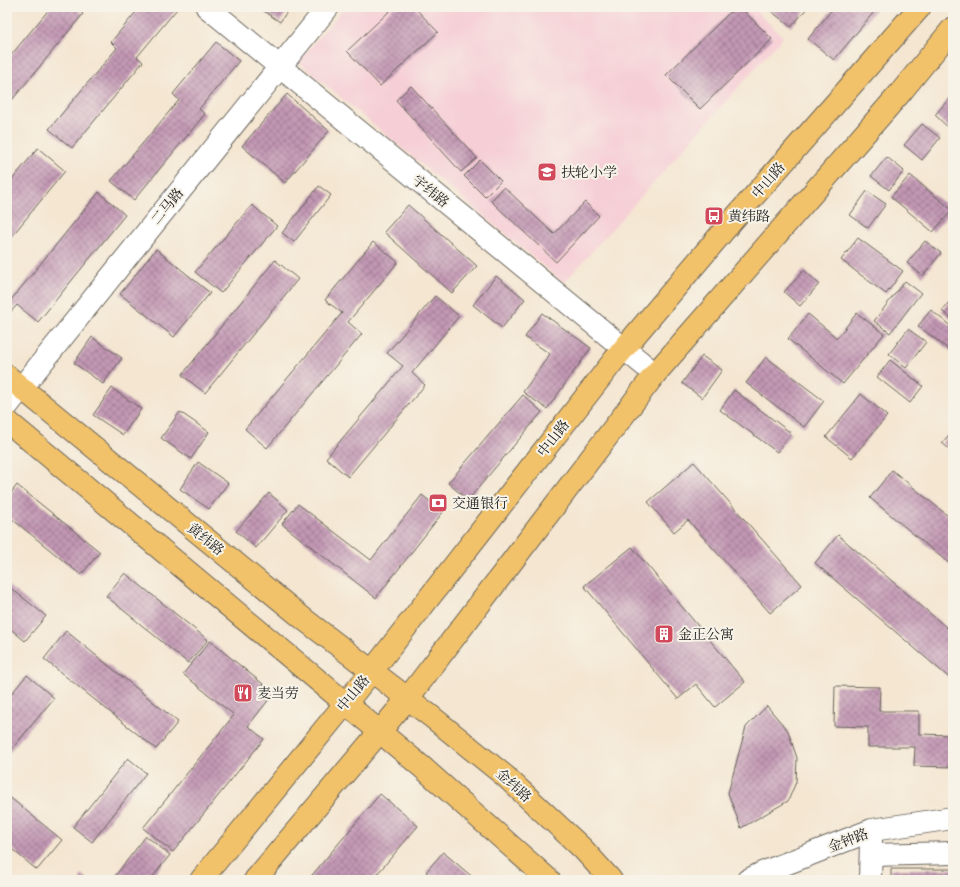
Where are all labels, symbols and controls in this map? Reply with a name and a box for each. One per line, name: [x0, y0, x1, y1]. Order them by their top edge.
street label: 中山路: [748, 159, 790, 203]
school or university icon: 扶轮小学: [536, 161, 558, 183]
place label: 扶轮小学: [561, 164, 617, 183]
street label: 宇纬路: [408, 172, 452, 213]
street label: 二马路: [148, 185, 189, 229]
bus stop icon: 黄纬路: [703, 205, 725, 227]
place label: 黄纬路: [728, 208, 770, 227]
street label: 中山路: [534, 417, 575, 461]
bank icon: 交通银行: [427, 492, 449, 514]
place label: 交通银行: [452, 495, 508, 514]
street label: 黄纬路: [183, 520, 227, 561]
building icon: 金正公寓: [653, 623, 675, 645]
place label: 金正公寓: [678, 626, 734, 645]
street label: 中山路: [333, 672, 375, 716]
restaurant icon: 麦当劳: [232, 682, 254, 704]
place label: 麦当劳: [257, 685, 299, 704]
street label: 金纬路: [491, 765, 535, 807]
street label: 金钟路: [826, 825, 872, 858]

